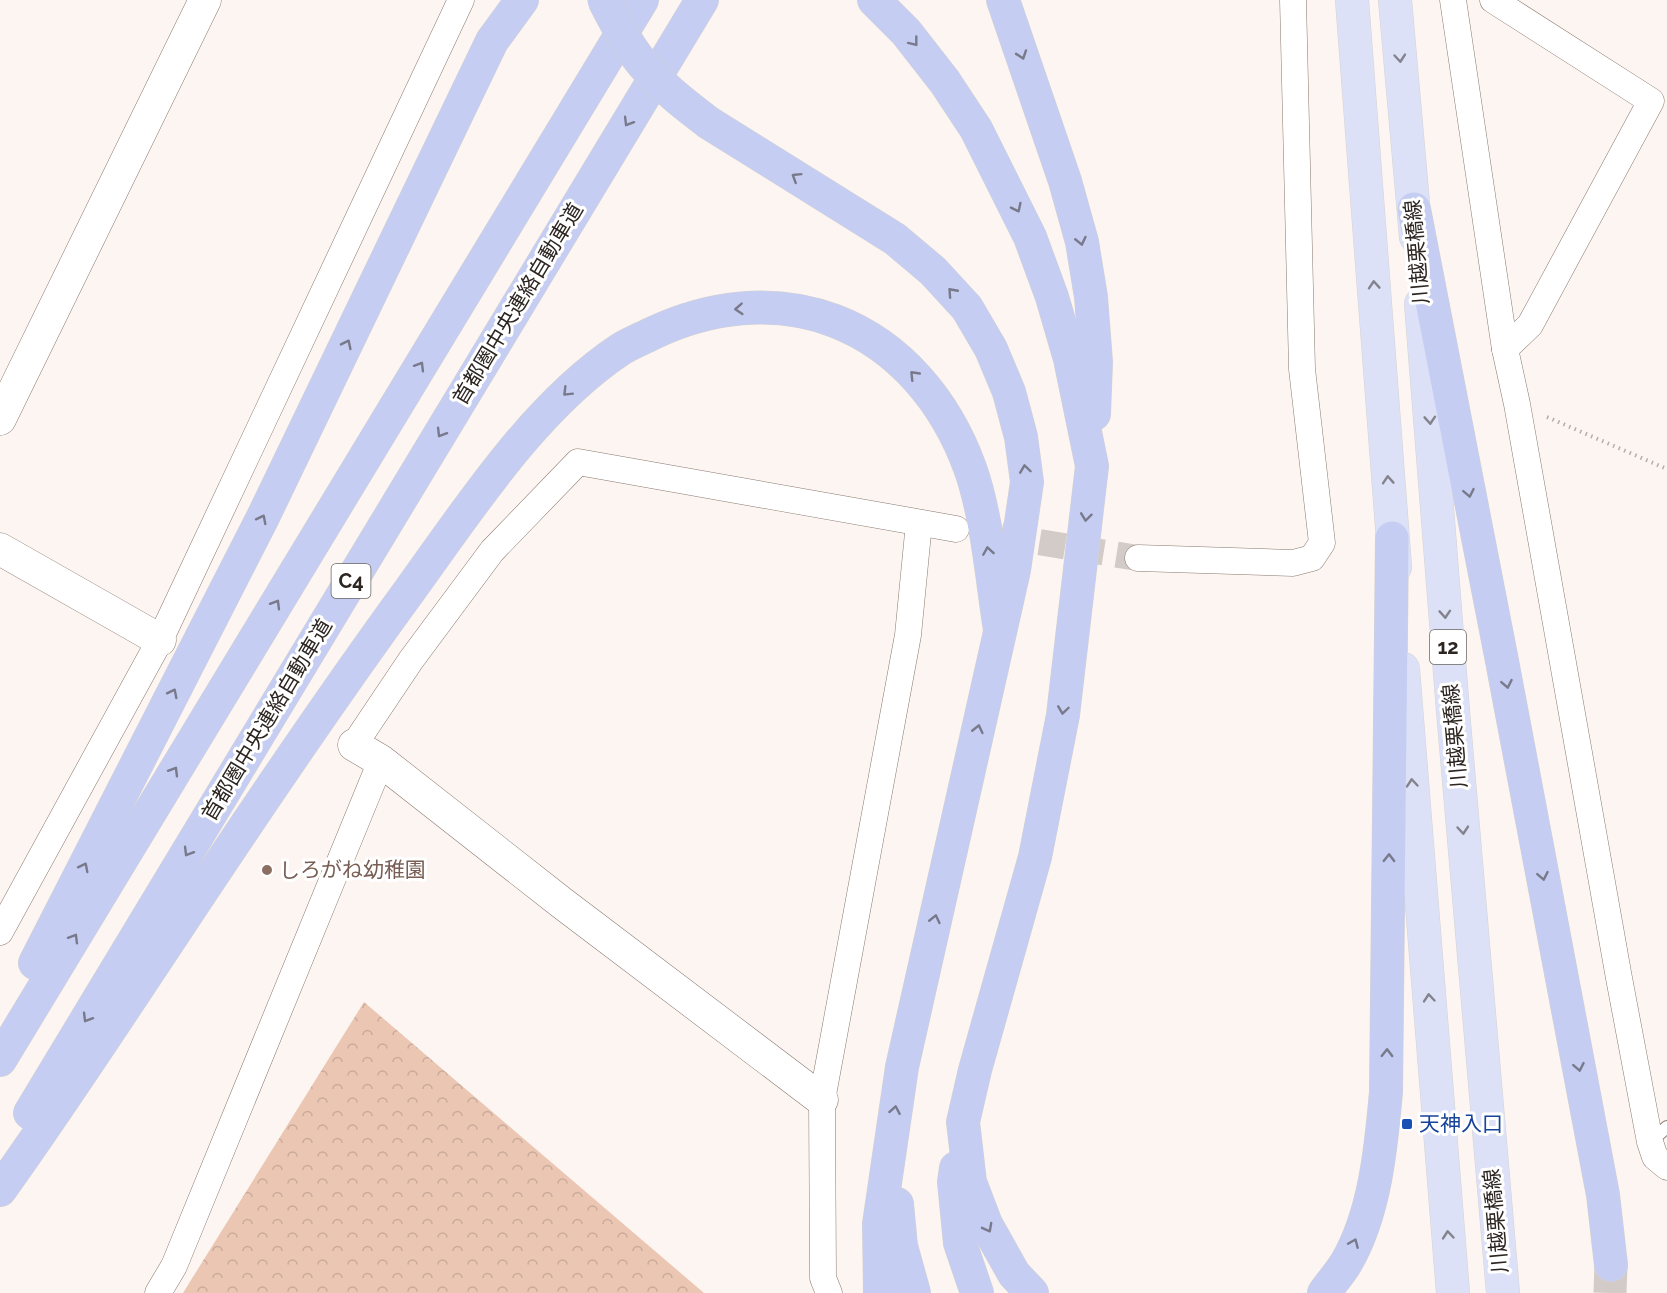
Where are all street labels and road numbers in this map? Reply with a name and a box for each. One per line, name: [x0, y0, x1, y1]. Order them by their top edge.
street label: 首都圏中央連絡自動車道: [447, 198, 588, 409]
street label: 川越栗橋線: [1399, 199, 1434, 305]
road number: C4: [332, 564, 370, 598]
street label: 首都圏中央連絡自動車道: [196, 614, 337, 825]
road number: 12: [1430, 630, 1466, 664]
street label: 川越栗橋線: [1437, 683, 1472, 789]
street label: 川越栗橋線: [1478, 1168, 1513, 1274]

